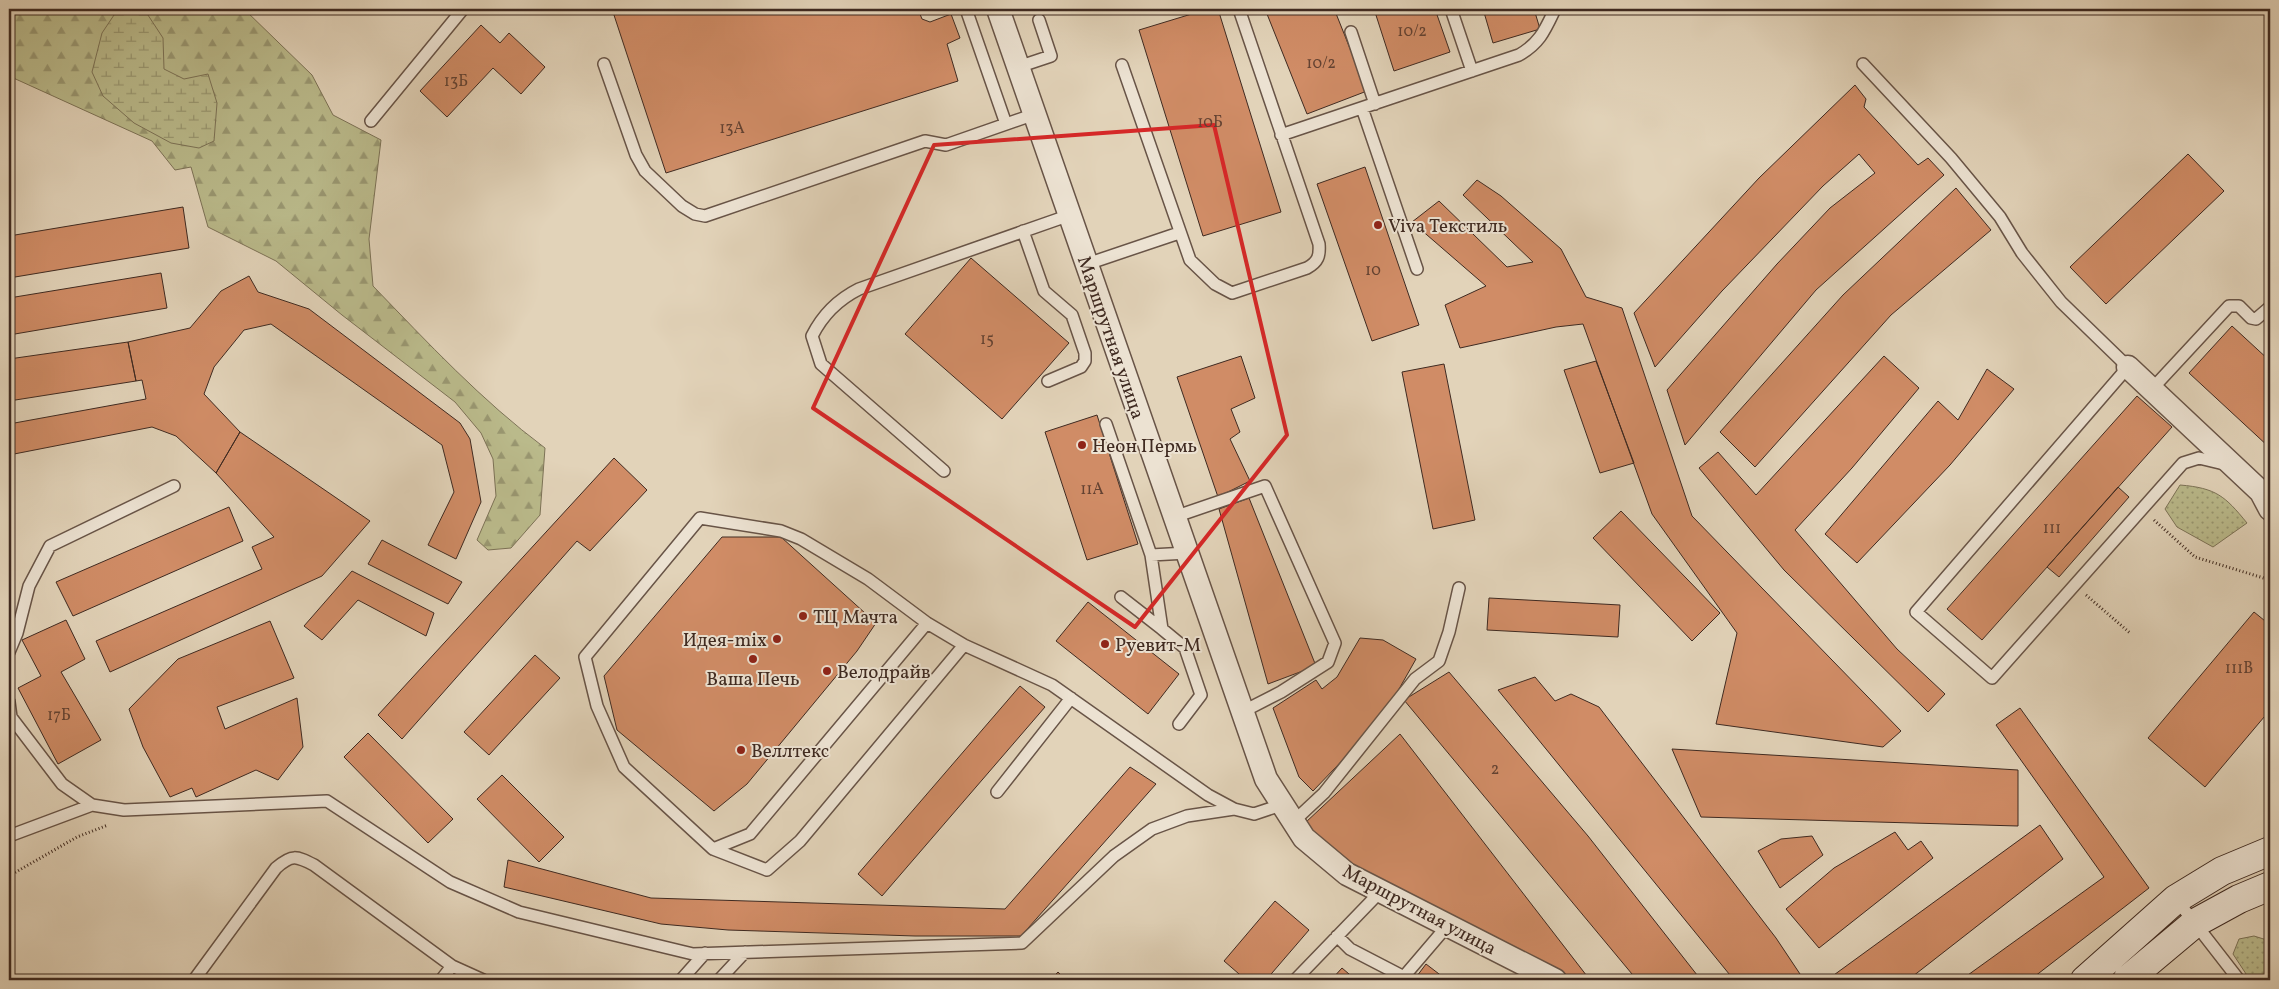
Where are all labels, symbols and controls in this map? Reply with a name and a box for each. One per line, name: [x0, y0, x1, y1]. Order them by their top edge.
house number: 10/2: [1397, 21, 1427, 43]
house number: 10/2: [1306, 53, 1336, 75]
house number: 13Б: [444, 71, 468, 93]
house number: 10Б: [1197, 112, 1223, 134]
house number: 13А: [719, 118, 745, 140]
place label: Viva Текстиль: [1388, 214, 1507, 240]
marker: Viva Текстиль: [1372, 219, 1384, 231]
street label: Маршрутная улица: [1070, 253, 1150, 423]
house number: 10: [1365, 260, 1381, 282]
house number: 15: [980, 329, 994, 351]
place label: Неон Пермь: [1092, 434, 1197, 460]
marker: Неон Пермь: [1076, 439, 1088, 451]
house number: 11А: [1080, 479, 1104, 501]
house number: 111: [2043, 518, 2061, 540]
place label: ТЦ Мачта: [813, 605, 898, 631]
marker: ТЦ Мачта: [797, 610, 809, 622]
place label: Идея-mix: [683, 628, 767, 654]
marker: Идея-mix: [771, 633, 783, 645]
place label: Руевит-М: [1115, 633, 1201, 659]
marker: Руевит-М: [1099, 638, 1111, 650]
marker: Ваша Печь: [747, 653, 759, 665]
house number: 111В: [2225, 658, 2253, 680]
place label: Велодрайв: [837, 660, 931, 686]
marker: Велодрайв: [821, 665, 833, 677]
place label: Ваша Печь: [706, 667, 800, 693]
house number: 17Б: [47, 705, 71, 727]
place label: Веллтекс: [751, 739, 829, 765]
marker: Веллтекс: [735, 744, 747, 756]
house number: 2: [1491, 759, 1499, 781]
street label: Маршрутная улица: [1338, 859, 1501, 962]

